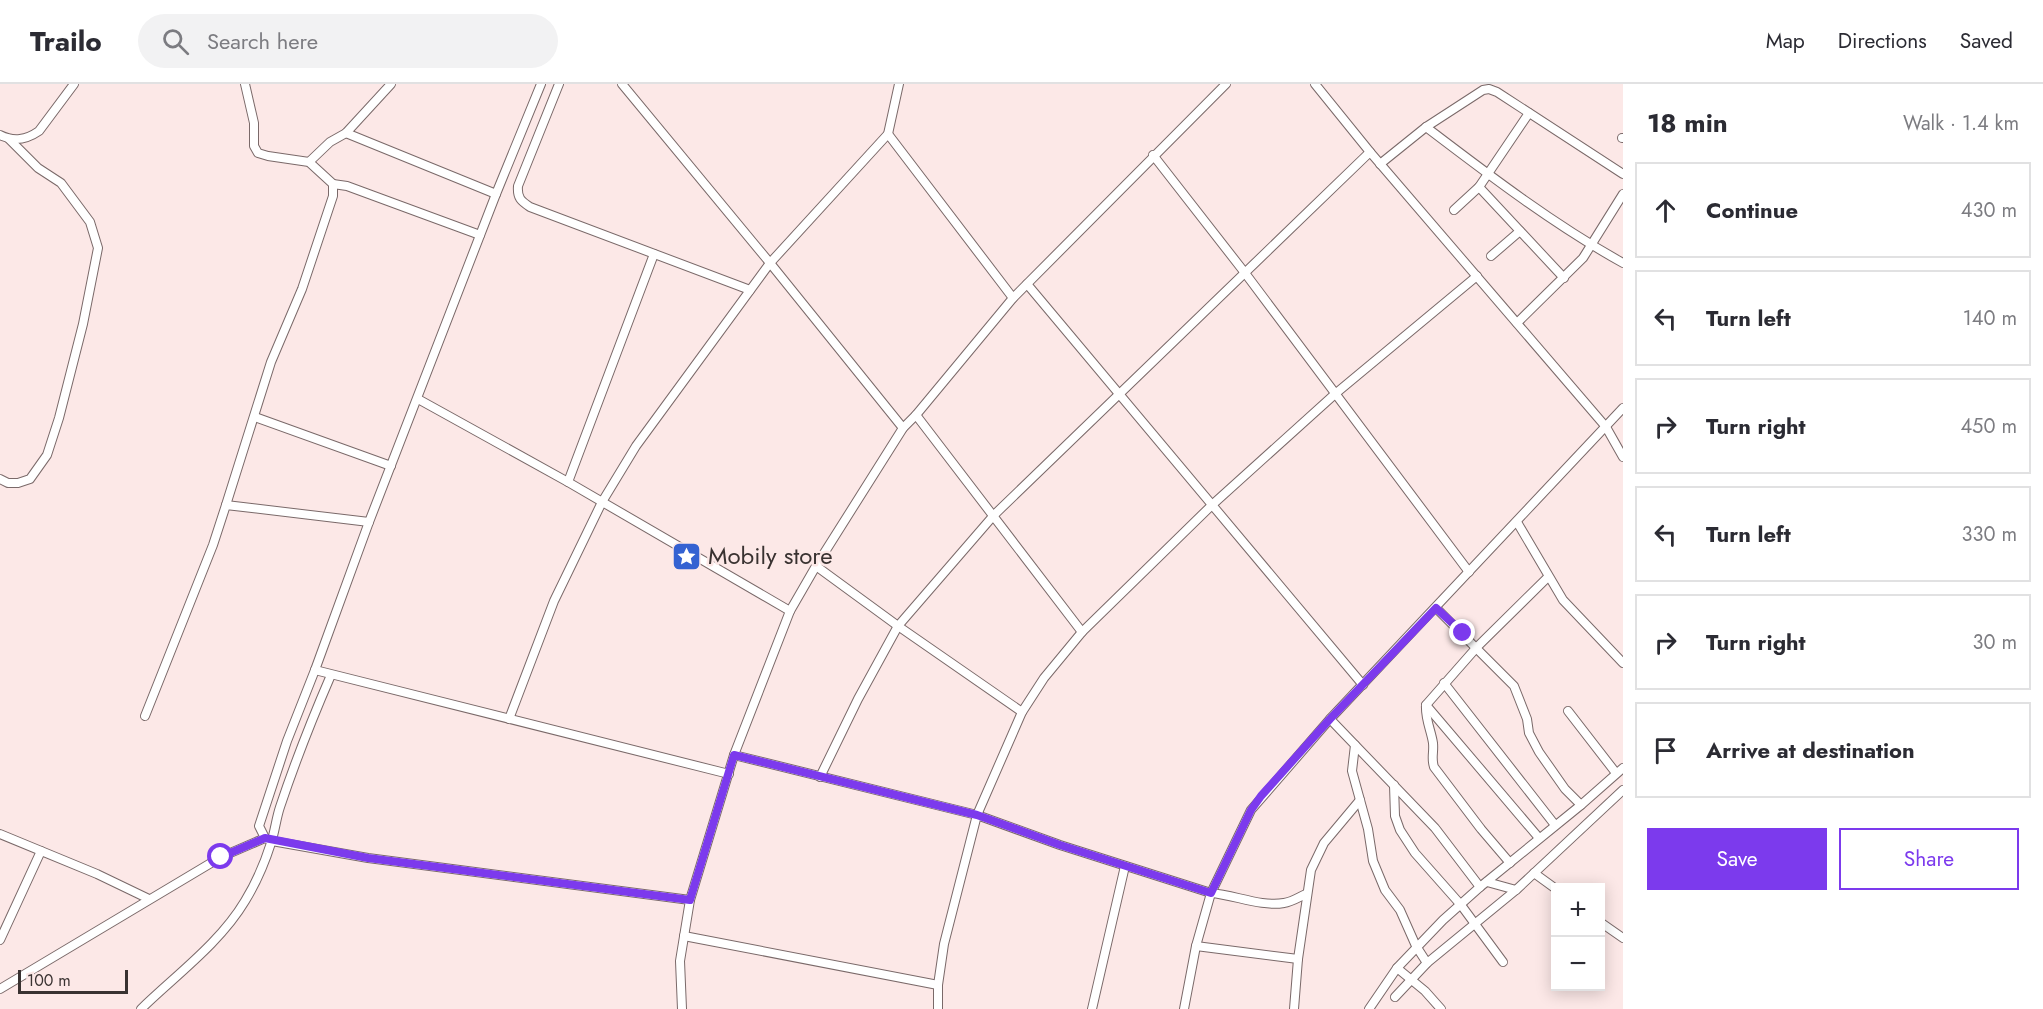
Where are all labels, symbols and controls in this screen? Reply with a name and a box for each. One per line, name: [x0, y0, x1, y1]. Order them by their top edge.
search box: [138, 14, 558, 68]
text: Trailo: [30, 21, 102, 62]
icon: search: [159, 25, 192, 58]
text: Search here: [207, 25, 318, 57]
text: Map: [1766, 26, 1805, 56]
text: Directions: [1838, 26, 1927, 56]
text: Saved: [1960, 26, 2013, 56]
text: 18 min: [1647, 104, 1728, 142]
text: Walk · 1.4 km: [1903, 109, 2019, 138]
icon: ahead: [1649, 194, 1682, 227]
text: Continue: [1706, 194, 1798, 226]
text: 430 m: [1961, 196, 2017, 225]
icon: left: [1649, 302, 1682, 335]
text: Turn left: [1706, 302, 1791, 334]
text: 140 m: [1963, 304, 2017, 333]
icon: right: [1649, 410, 1682, 443]
text: Turn right: [1706, 410, 1806, 442]
text: 450 m: [1960, 412, 2017, 441]
icon: left: [1649, 518, 1682, 551]
text: Turn left: [1706, 518, 1791, 550]
text: 330 m: [1962, 520, 2017, 549]
place label: Mobily store: [708, 538, 833, 573]
place icon: Mobily store: [671, 540, 703, 572]
route end: [1449, 619, 1475, 645]
icon: right: [1649, 626, 1682, 659]
text: Turn right: [1706, 626, 1806, 658]
text: 30 m: [1972, 628, 2017, 657]
icon: arrive: [1649, 734, 1682, 767]
text: Arrive at destination: [1706, 734, 1915, 766]
button: Save: [1647, 828, 1827, 890]
button: Share: [1839, 828, 2019, 890]
route start: [207, 843, 233, 869]
map controls: [1551, 883, 1605, 991]
button: +: [1551, 883, 1605, 937]
button: −: [1551, 937, 1605, 991]
scale bar: [18, 967, 128, 994]
text: 100 m: [27, 969, 71, 992]

